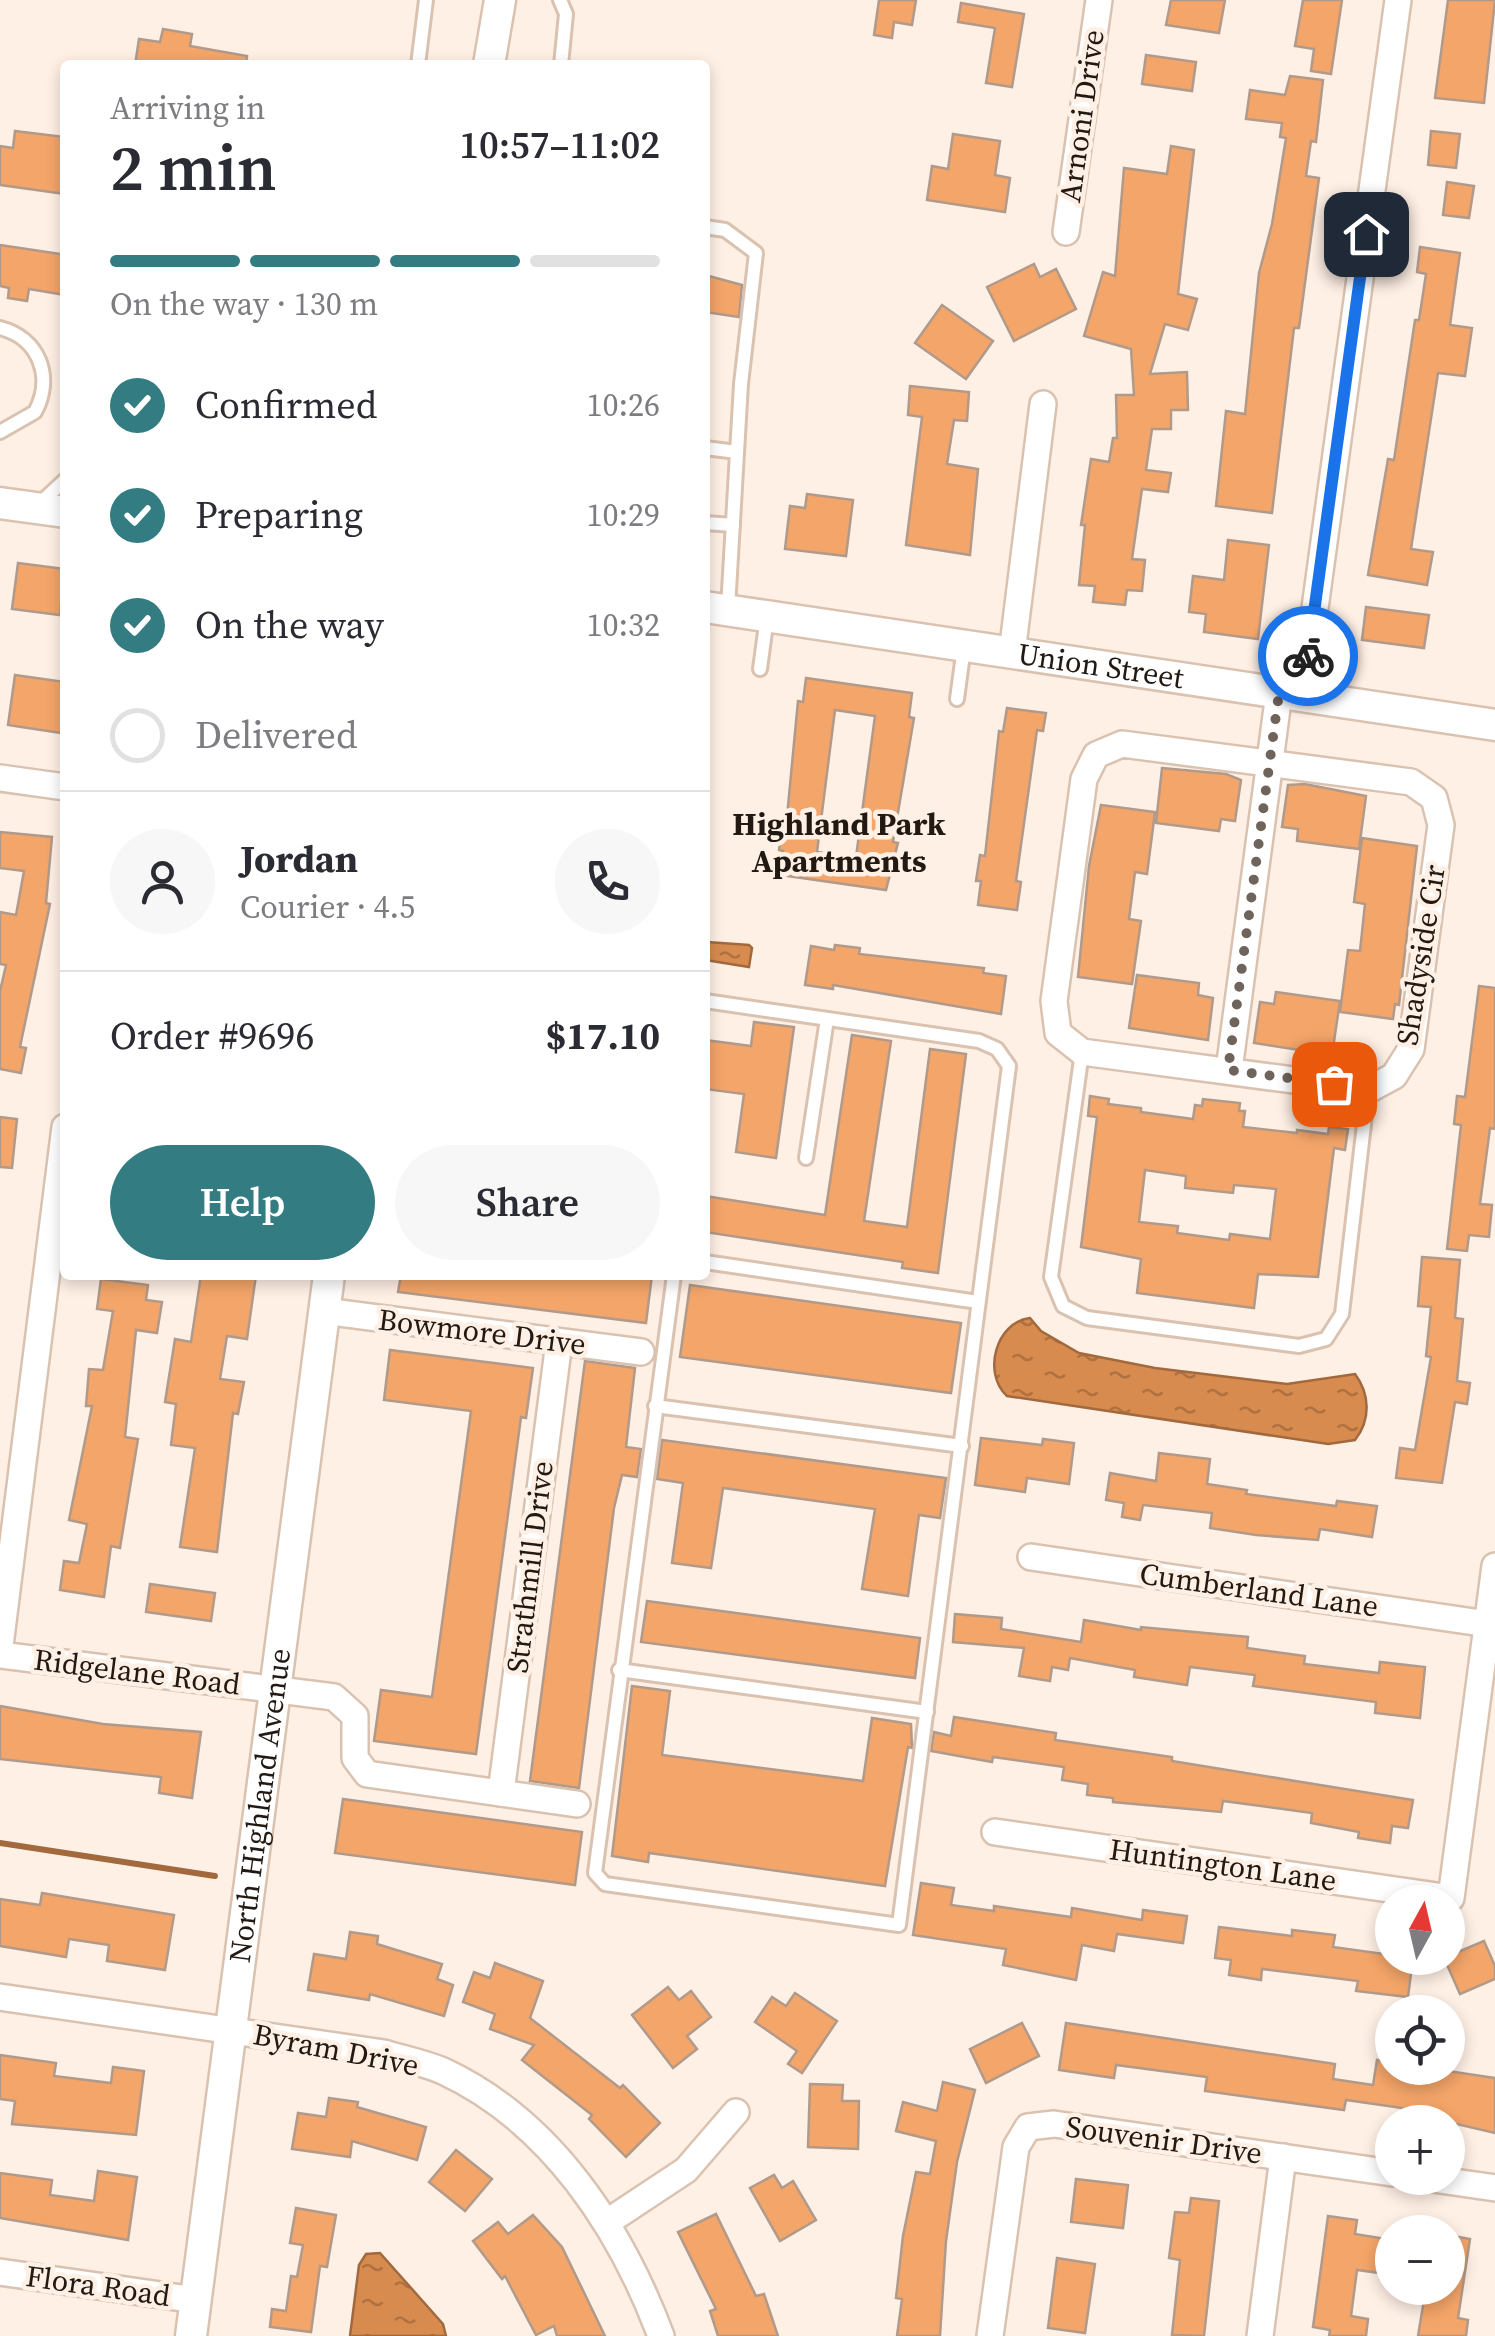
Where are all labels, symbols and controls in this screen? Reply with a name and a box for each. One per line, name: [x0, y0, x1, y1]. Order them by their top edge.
street label: Arnoni Drive: [1049, 27, 1114, 205]
text: Arriving in: [110, 86, 265, 130]
text: 10:57–11:02: [459, 119, 660, 171]
text: 2 min: [110, 123, 277, 212]
pin: [1324, 192, 1409, 277]
icon: home: [1339, 207, 1394, 262]
text: On the way · 130 m: [110, 282, 378, 326]
icon: check: [110, 378, 165, 433]
text: Confirmed: [195, 379, 377, 431]
text: 10:26: [586, 383, 660, 427]
icon: check: [110, 488, 165, 543]
text: Preparing: [195, 489, 363, 541]
text: 10:29: [586, 493, 660, 537]
icon: check: [110, 598, 165, 653]
text: On the way: [195, 599, 384, 651]
text: 10:32: [586, 603, 660, 647]
courier: [1258, 606, 1358, 706]
icon: bike: [1281, 629, 1336, 684]
street label: Union Street: [1015, 633, 1187, 698]
text: Delivered: [195, 709, 358, 761]
district label: Highland Park Apartments: [732, 802, 947, 883]
button: person: [110, 829, 215, 934]
button: phone: [555, 829, 660, 934]
text: Jordan: [240, 833, 358, 885]
street label: Shadyside Cir: [1386, 862, 1455, 1048]
text: Courier · 4.5: [240, 885, 415, 929]
text: Order #9696: [110, 1010, 314, 1062]
text: $17.10: [546, 1010, 660, 1062]
pin: [1292, 1042, 1377, 1127]
icon: bag: [1307, 1057, 1362, 1112]
button: Help: [110, 1145, 375, 1260]
button: Share: [395, 1145, 660, 1260]
street label: Bowmore Drive: [376, 1298, 588, 1365]
street label: Strathmill Drive: [496, 1459, 563, 1675]
street label: Cumberland Lane: [1137, 1552, 1381, 1627]
street label: Ridgelane Road: [32, 1639, 243, 1705]
street label: North Highland Avenue: [219, 1646, 300, 1965]
street label: Huntington Lane: [1107, 1828, 1339, 1901]
north arrow: [1375, 1885, 1465, 1975]
map controls: [1375, 1885, 1465, 2305]
button: locate: [1375, 1995, 1465, 2085]
street label: Byram Drive: [250, 2013, 422, 2086]
street label: Souvenir Drive: [1063, 2105, 1265, 2174]
button: +: [1375, 2105, 1465, 2195]
button: −: [1375, 2215, 1465, 2305]
street label: Flora Road: [23, 2255, 173, 2316]

